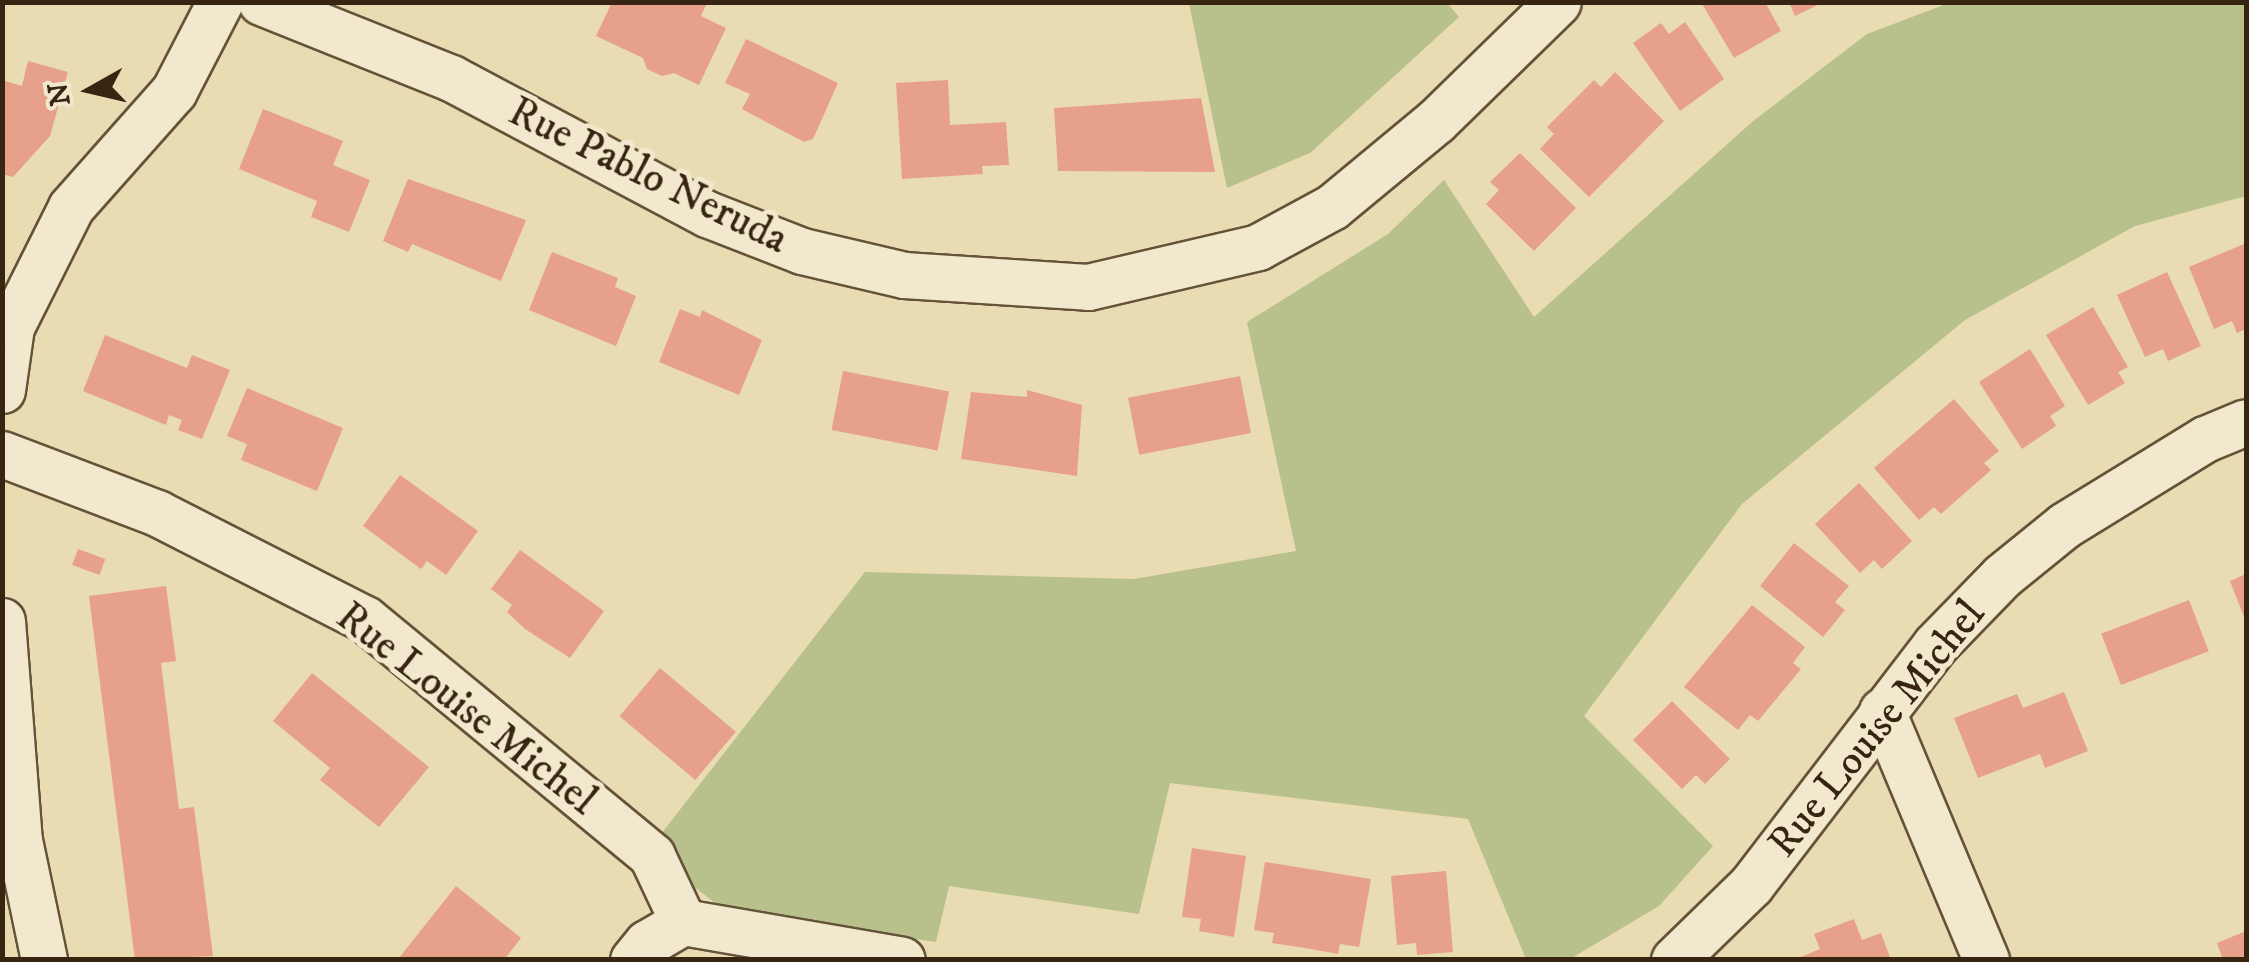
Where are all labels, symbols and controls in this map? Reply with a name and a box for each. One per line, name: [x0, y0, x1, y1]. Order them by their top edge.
north arrow: [40, 40, 140, 140]
text: N: [41, 80, 79, 108]
street label: Rue Pablo Neruda: [500, 87, 796, 265]
street label: Rue Louise Michel: [1758, 590, 1996, 868]
street label: Rue Louise Michel: [326, 592, 606, 826]

